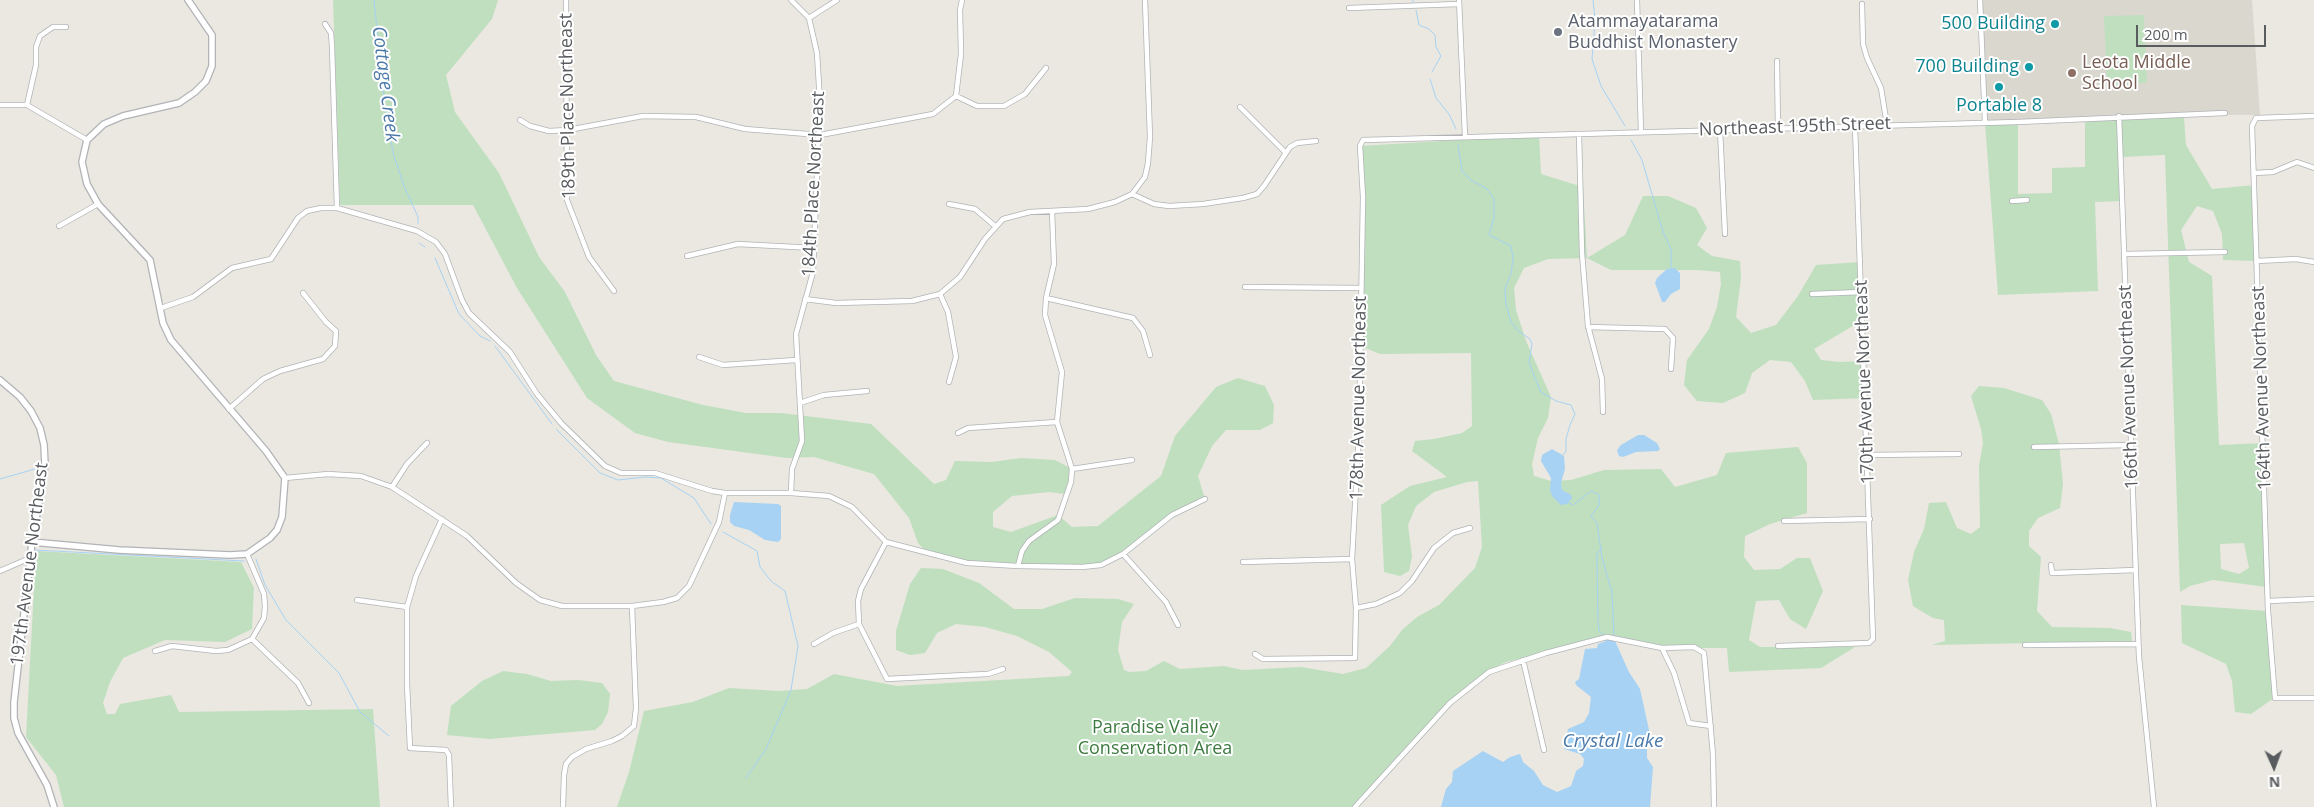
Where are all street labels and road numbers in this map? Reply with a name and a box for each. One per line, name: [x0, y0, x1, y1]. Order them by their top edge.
street label: 189th Place Northeast: [556, 13, 580, 199]
street label: 184th Place Northeast: [798, 91, 830, 277]
street label: Northeast 195th Street: [1699, 113, 1891, 141]
street label: 170th Avenue Northeast: [1851, 279, 1879, 485]
street label: 166th Avenue Northeast: [2115, 284, 2143, 490]
street label: 164th Avenue Northeast: [2248, 285, 2276, 491]
street label: 178th Avenue Northeast: [1346, 296, 1372, 500]
street label: 197th Avenue Northeast: [7, 461, 53, 667]

